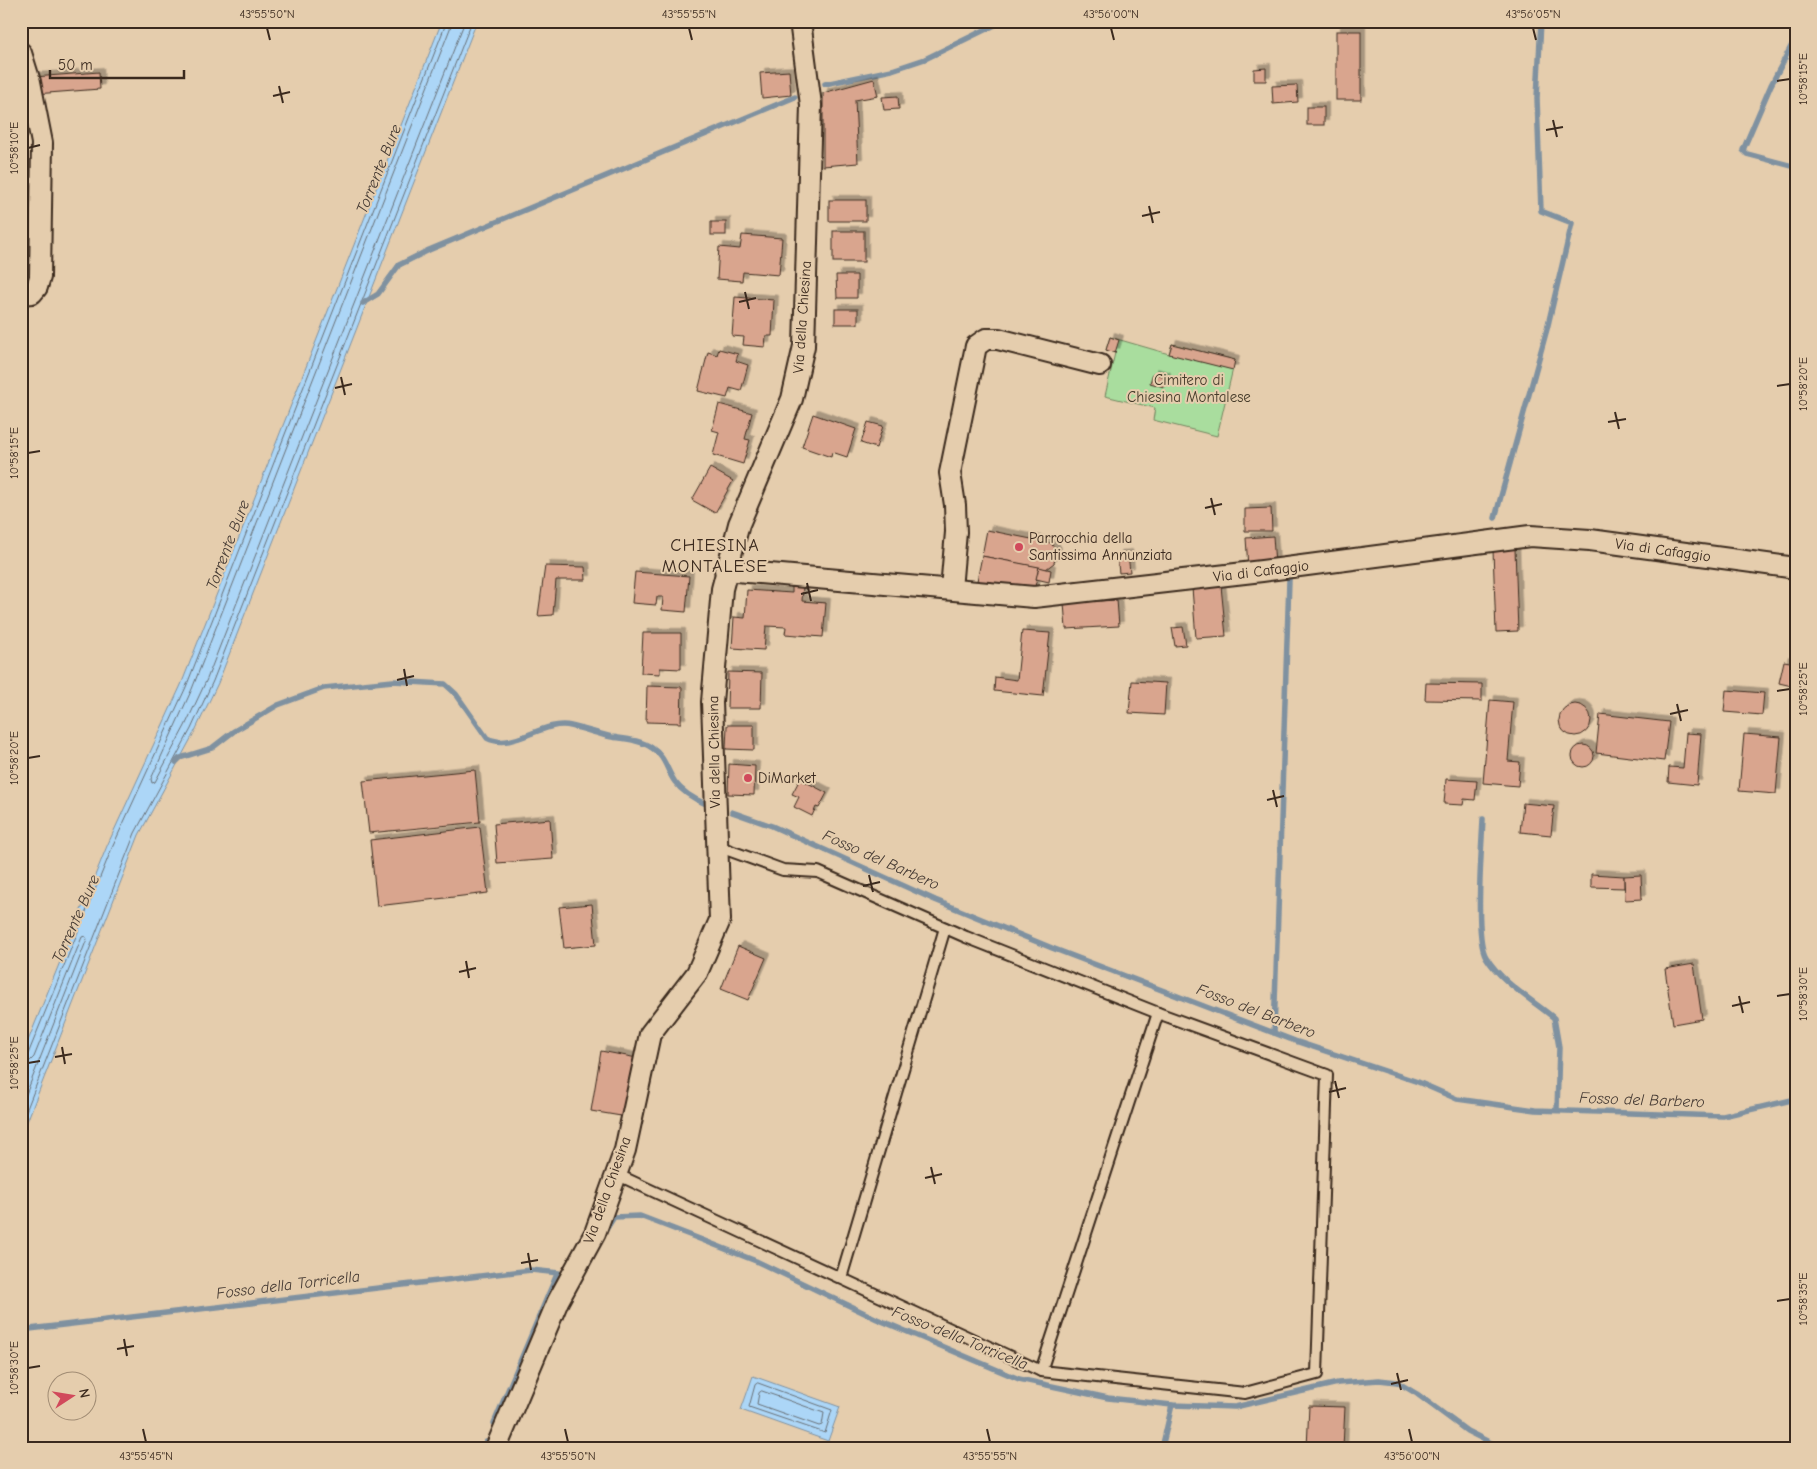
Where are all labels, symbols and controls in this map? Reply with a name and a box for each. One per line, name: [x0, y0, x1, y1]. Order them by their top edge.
text: 43°55'50"N: [239, 7, 295, 21]
text: 43°55'55"N: [662, 7, 716, 21]
text: 43°56'00"N: [1083, 7, 1139, 21]
text: 43°56'05"N: [1505, 7, 1561, 21]
scale bar: [50, 48, 184, 80]
text: 10°58'15"E: [1796, 53, 1810, 105]
text: 50 m: [58, 56, 93, 74]
text: 10°58'10"E: [7, 122, 21, 174]
water label: Torrente Bure: [353, 122, 405, 216]
street label: Via della Chiesina: [789, 260, 815, 374]
text: 10°58'20"E: [1796, 357, 1810, 411]
park label: Cimitero di Chiesina Montalese: [1127, 371, 1251, 406]
text: 10°58'15"E: [7, 427, 21, 479]
water label: Torrente Bure: [203, 498, 253, 592]
place label: Parrocchia della Santissima Annunziata: [1029, 529, 1173, 564]
street label: Via di Cafaggio: [1614, 534, 1712, 566]
district label: CHIESINA MONTALESE: [662, 535, 768, 577]
marker: Parrocchia della Santissima Annunziata: [1013, 541, 1025, 553]
street label: Via di Cafaggio: [1212, 556, 1310, 586]
text: 10°58'25"E: [1796, 662, 1810, 716]
street label: Via della Chiesina: [704, 695, 724, 809]
text: 10°58'20"E: [7, 731, 21, 785]
place label: DiMarket: [758, 769, 817, 787]
marker: DiMarket: [742, 772, 754, 784]
water label: Fosso del Barbero: [820, 826, 942, 894]
water label: Torrente Bure: [48, 872, 104, 966]
text: 10°58'30"E: [1796, 967, 1810, 1021]
water label: Fosso del Barbero: [1194, 980, 1318, 1042]
text: 10°58'25"E: [7, 1036, 21, 1090]
water label: Fosso del Barbero: [1579, 1089, 1705, 1111]
street label: Via della Chiesina: [579, 1134, 635, 1246]
water label: Fosso della Torricella: [215, 1267, 361, 1303]
text: 10°58'35"E: [1796, 1272, 1810, 1326]
water label: Fosso della Torricella: [890, 1303, 1030, 1373]
text: 10°58'30"E: [7, 1341, 21, 1395]
north arrow: [48, 1372, 98, 1422]
text: N: [75, 1387, 93, 1400]
text: 43°55'45"N: [119, 1449, 173, 1463]
text: 43°55'50"N: [540, 1449, 596, 1463]
text: 43°55'55"N: [963, 1449, 1017, 1463]
text: 43°56'00"N: [1384, 1449, 1440, 1463]

